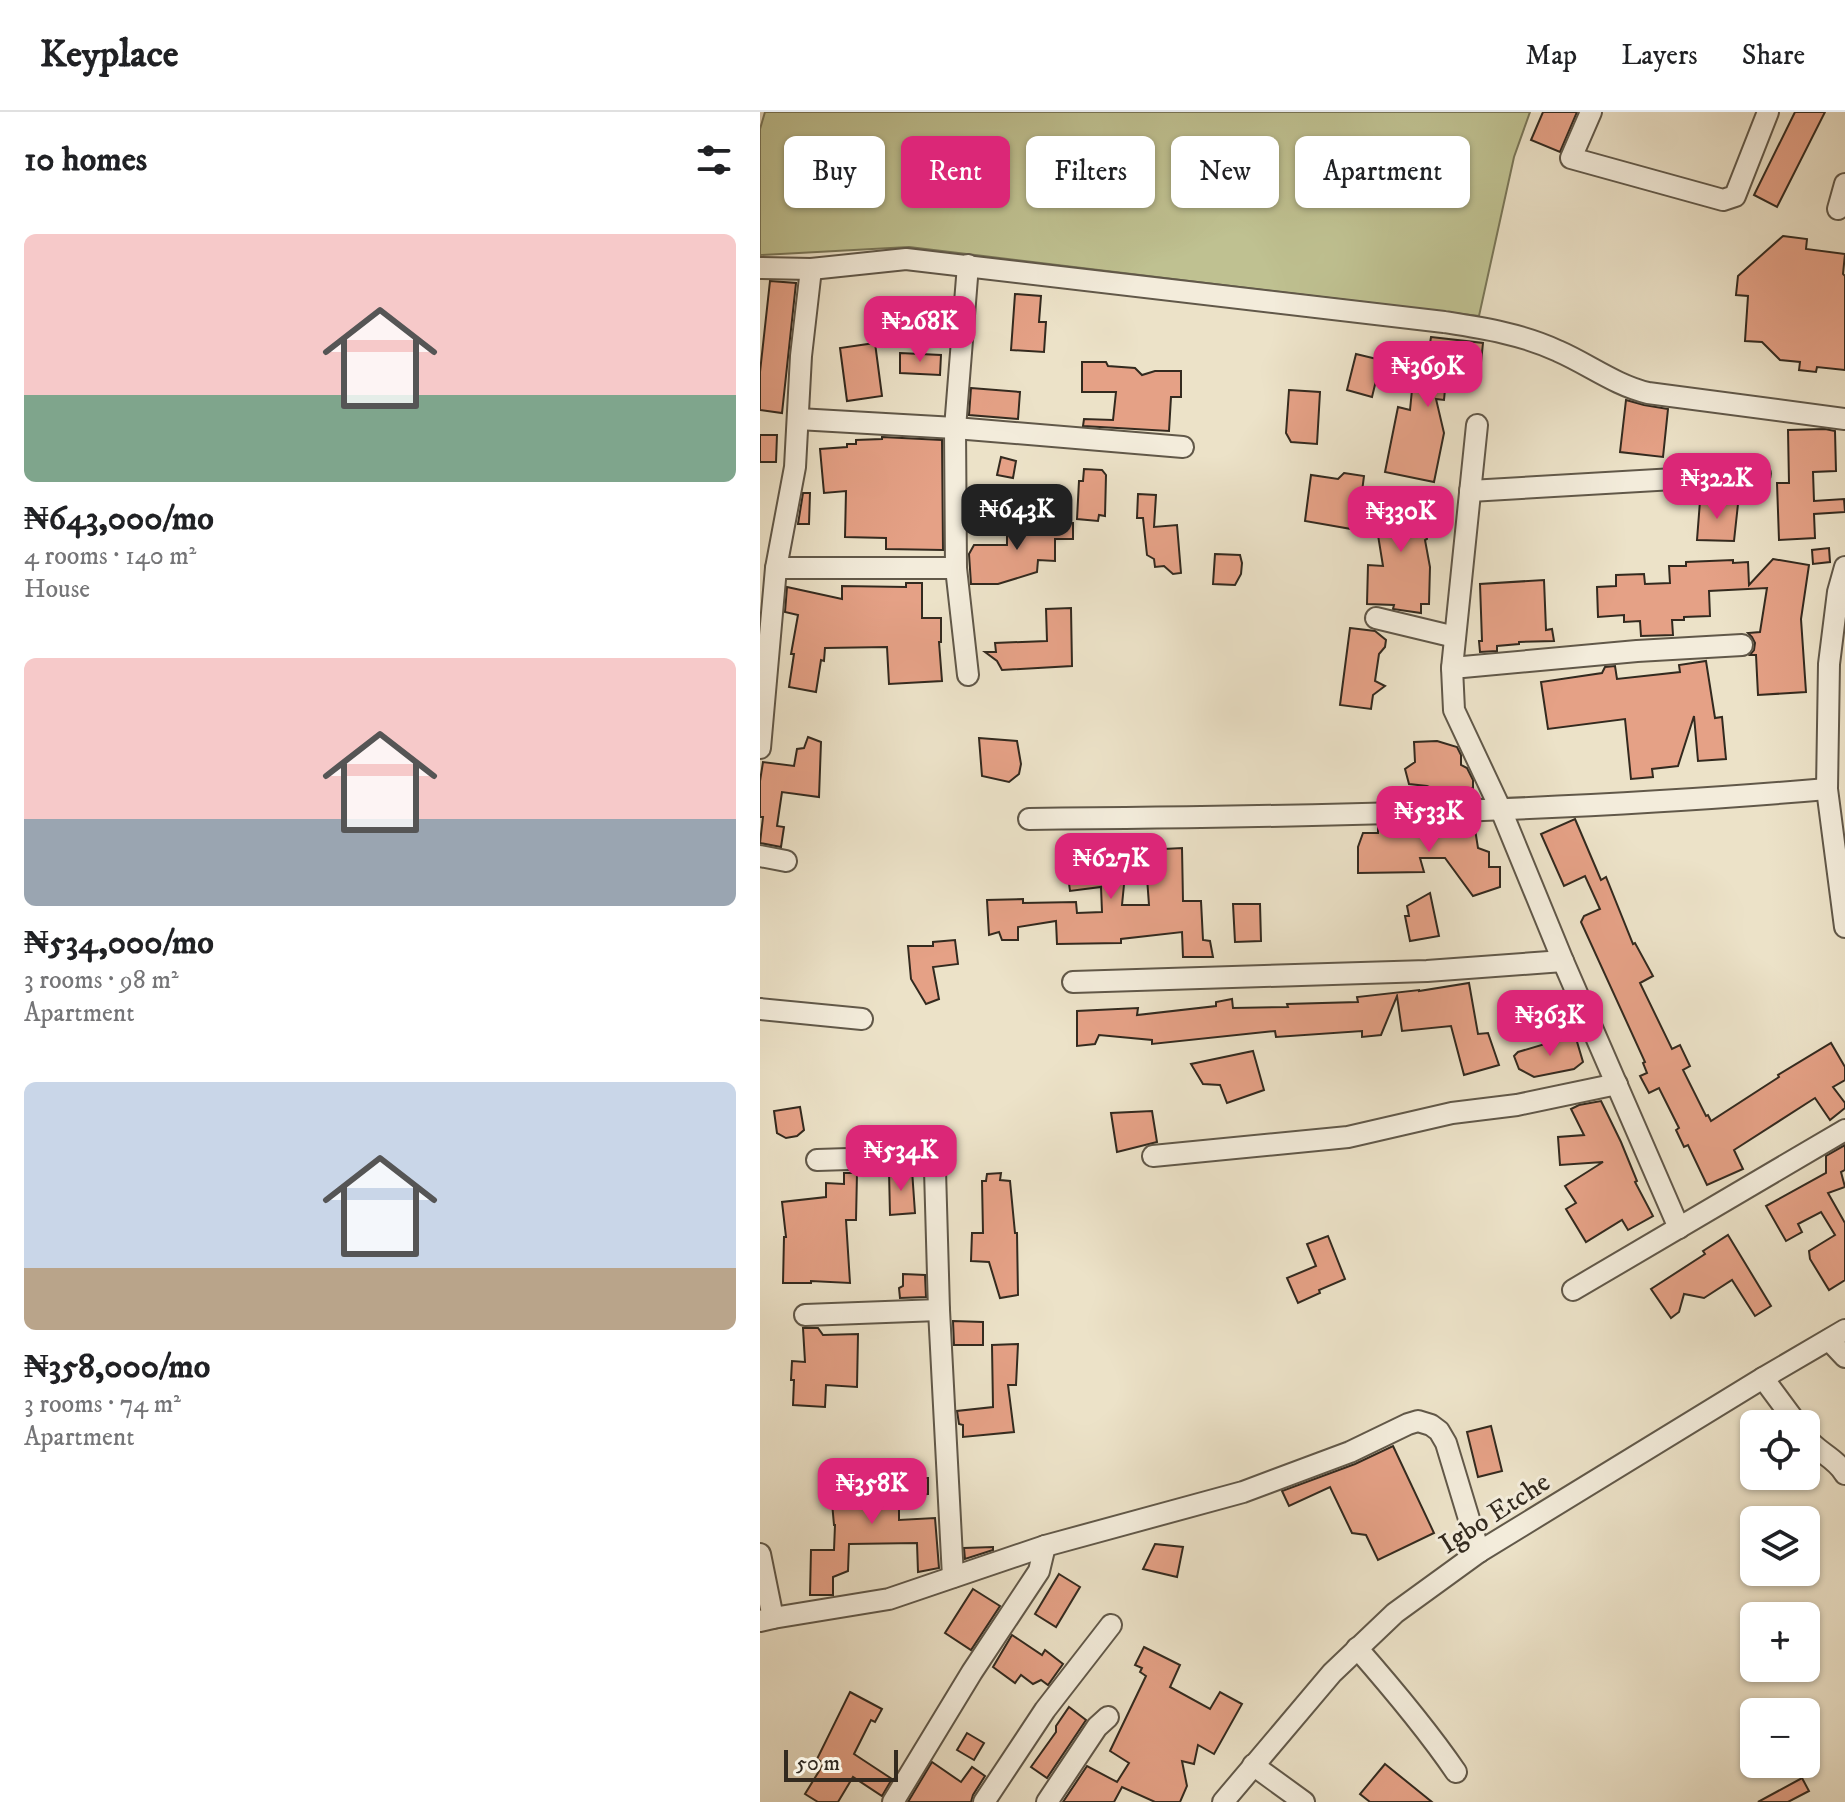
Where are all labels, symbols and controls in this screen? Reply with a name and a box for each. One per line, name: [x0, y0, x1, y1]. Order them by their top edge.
text: Keyplace: [40, 31, 179, 79]
text: Map: [1526, 38, 1577, 73]
text: Layers: [1621, 38, 1698, 73]
text: Share: [1742, 38, 1805, 73]
chip: Buy: [784, 136, 885, 208]
chip: Rent: [901, 136, 1010, 208]
chip: Filters: [1026, 136, 1155, 208]
chip: New: [1171, 136, 1279, 208]
chip: Apartment: [1295, 136, 1470, 208]
icon: filters: [692, 138, 736, 182]
text: 10 homes: [24, 139, 147, 181]
icon: home: [308, 286, 452, 430]
pin: ₦268K: [864, 296, 976, 364]
text: ₦268K: [882, 305, 958, 338]
pin: ₦369K: [1372, 341, 1484, 409]
text: ₦369K: [1391, 350, 1465, 383]
pin: ₦322K: [1661, 453, 1773, 521]
text: ₦322K: [1681, 462, 1753, 495]
pin: ₦643K: [961, 484, 1073, 552]
pin: ₦330K: [1345, 486, 1457, 554]
text: ₦643K: [979, 493, 1055, 526]
text: ₦330K: [1366, 495, 1436, 528]
text: ₦643,000/mo: [24, 498, 214, 540]
text: 4 rooms · 140 m²: [24, 540, 196, 573]
text: House: [24, 573, 90, 606]
icon: home: [308, 710, 452, 854]
pin: ₦533K: [1373, 786, 1485, 854]
text: ₦533K: [1394, 795, 1464, 828]
pin: ₦627K: [1055, 833, 1167, 901]
text: ₦627K: [1073, 842, 1149, 875]
text: ₦534,000/mo: [24, 922, 214, 964]
text: 3 rooms · 98 m²: [24, 964, 179, 997]
pin: ₦363K: [1494, 990, 1606, 1058]
text: Apartment: [24, 997, 135, 1030]
text: ₦363K: [1515, 999, 1585, 1032]
pin: ₦534K: [845, 1125, 957, 1193]
icon: home: [308, 1134, 452, 1278]
text: ₦534K: [864, 1134, 938, 1167]
text: ₦358,000/mo: [24, 1346, 210, 1388]
text: 3 rooms · 74 m²: [24, 1388, 181, 1421]
map controls: [1740, 1410, 1820, 1778]
button: locate: [1740, 1410, 1820, 1490]
text: Apartment: [24, 1421, 135, 1454]
pin: ₦358K: [816, 1458, 928, 1526]
street label: Igbo Etche: [1433, 1465, 1557, 1562]
text: ₦358K: [836, 1467, 908, 1500]
button: layers: [1740, 1506, 1820, 1586]
button: +: [1740, 1602, 1820, 1682]
button: −: [1740, 1698, 1820, 1778]
scale bar: [784, 1746, 898, 1782]
text: 50 m: [796, 1750, 840, 1777]

